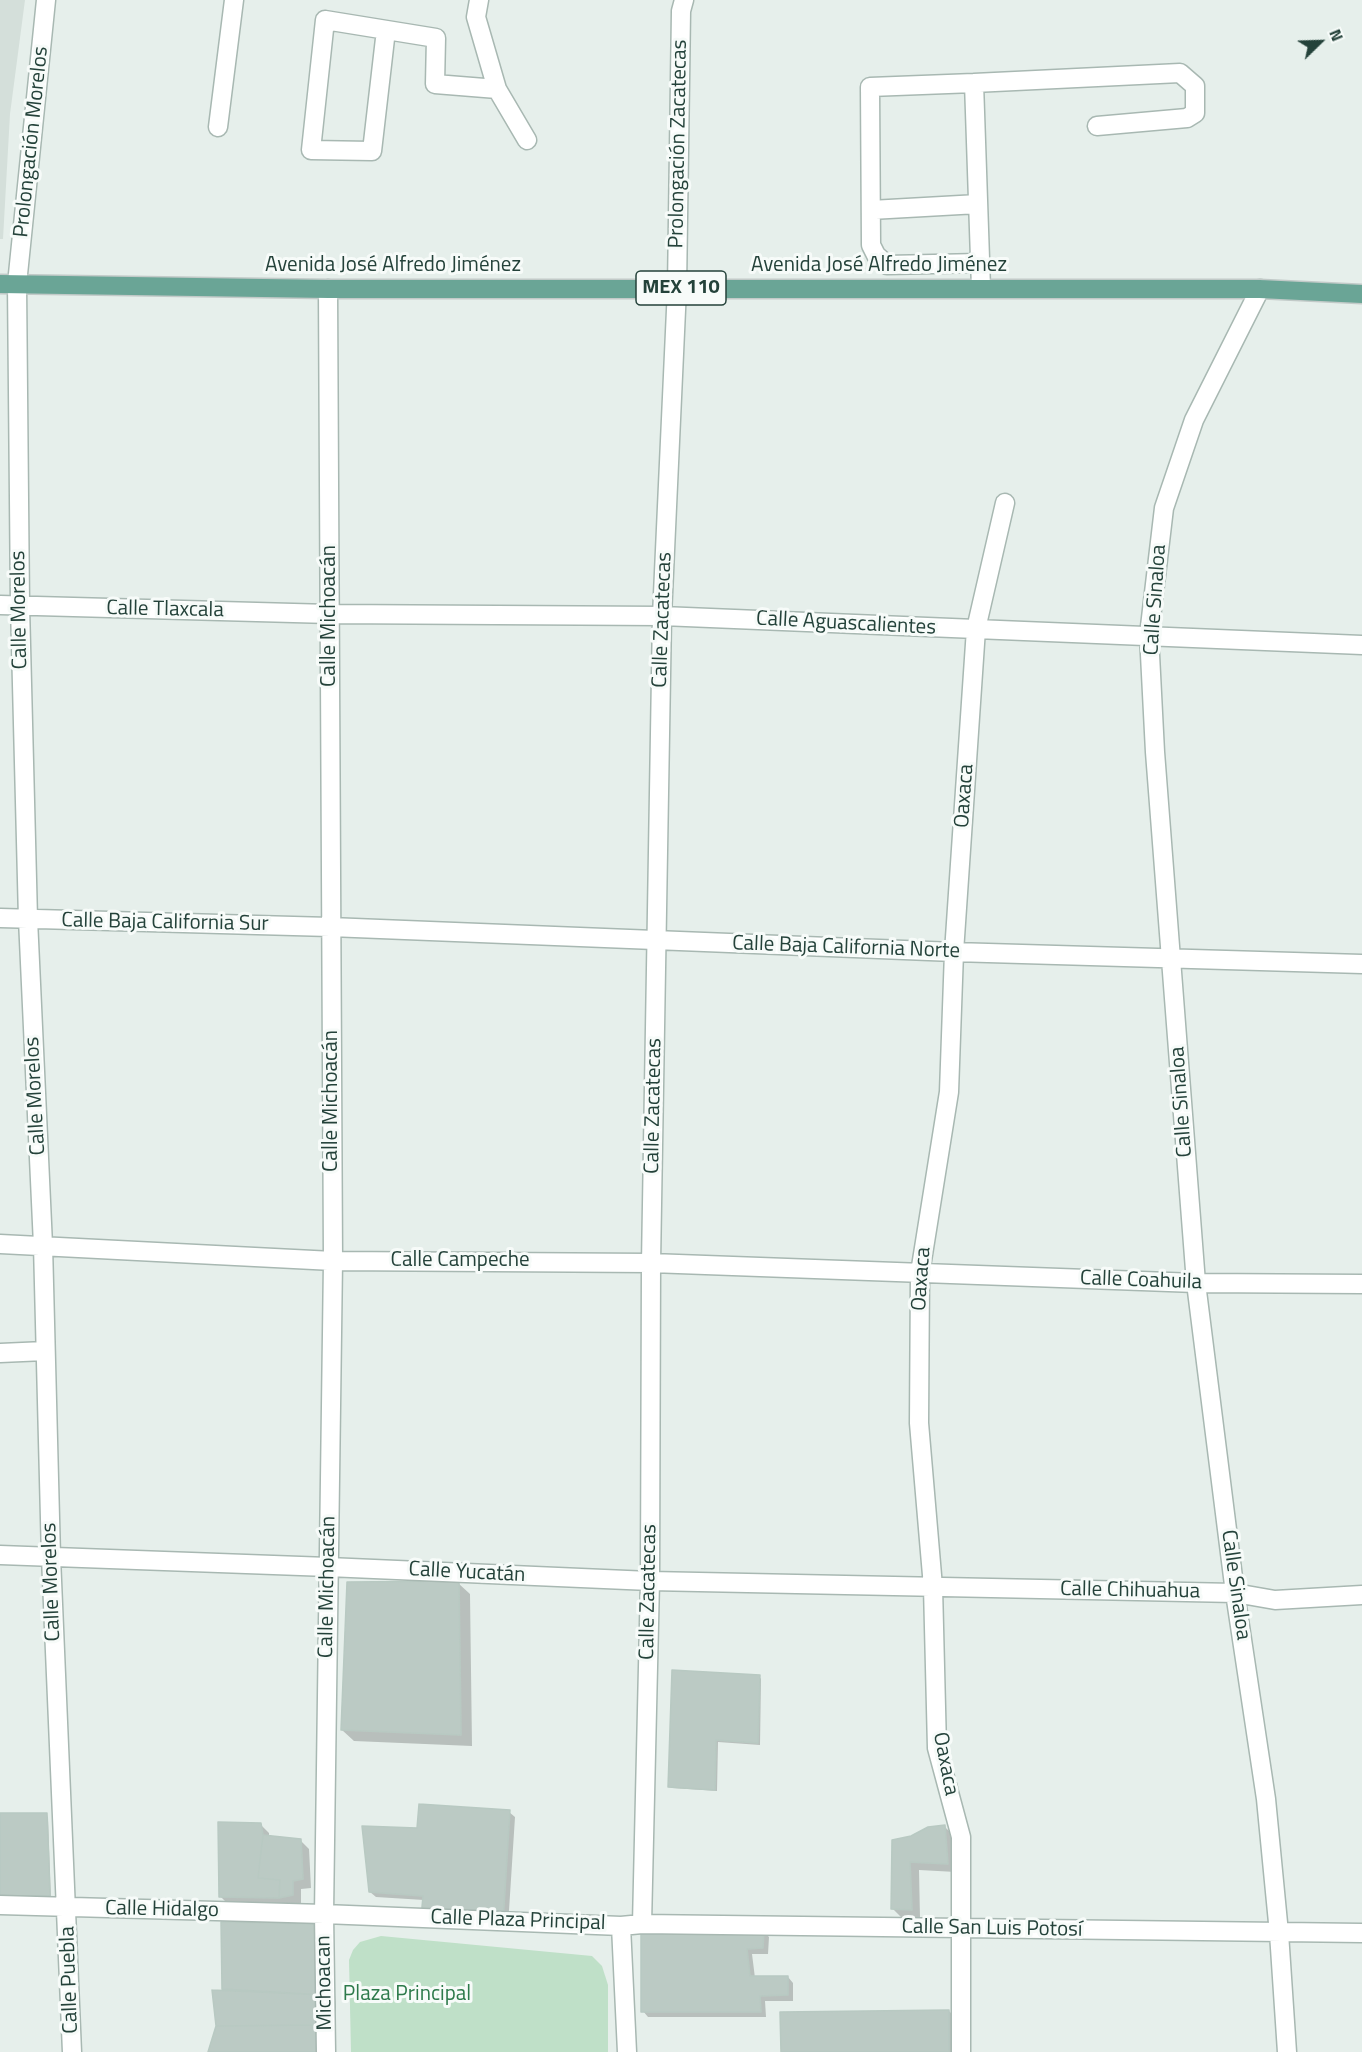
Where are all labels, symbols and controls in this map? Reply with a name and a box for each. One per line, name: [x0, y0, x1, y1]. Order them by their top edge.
north arrow: [1290, 12, 1350, 72]
text: N: [1323, 25, 1350, 45]
street label: Prolongación Zacatecas: [665, 39, 693, 249]
street label: Prolongación Morelos: [9, 45, 55, 239]
street label: Avenida José Alfredo Jiménez: [265, 253, 521, 279]
street label: Avenida José Alfredo Jiménez: [751, 253, 1007, 279]
road number: MEX 110: [636, 271, 726, 305]
street label: Calle Sinaloa: [1140, 544, 1172, 656]
street label: Calle Michoacán: [317, 545, 343, 687]
street label: Calle Morelos: [6, 550, 34, 670]
street label: Calle Zacatecas: [648, 552, 678, 688]
street label: Calle Tlaxcala: [106, 596, 224, 624]
street label: Calle Aguascalientes: [755, 607, 937, 641]
street label: Oaxaca: [950, 763, 980, 829]
street label: Calle Baja California Sur: [61, 909, 269, 937]
street label: Calle Baja California Norte: [732, 931, 960, 965]
street label: Calle Michoacán: [319, 1030, 345, 1172]
street label: Calle Morelos: [20, 1036, 52, 1156]
street label: Calle Zacatecas: [640, 1038, 668, 1174]
street label: Calle Sinaloa: [1166, 1046, 1198, 1158]
street label: Oaxaca: [907, 1246, 937, 1312]
street label: Calle Campeche: [390, 1248, 530, 1274]
street label: Calle Coahuila: [1080, 1266, 1202, 1296]
street label: Calle Michoacán: [314, 1516, 342, 1658]
street label: Calle Morelos: [37, 1522, 67, 1642]
street label: Calle Zacatecas: [635, 1524, 663, 1660]
street label: Calle Sinaloa: [1215, 1528, 1255, 1642]
street label: Calle Yucatán: [408, 1557, 526, 1589]
street label: Calle Chihuahua: [1060, 1577, 1200, 1605]
street label: Oaxaca: [927, 1730, 963, 1798]
street label: Calle Hidalgo: [105, 1896, 219, 1924]
street label: Calle Plaza Principal: [430, 1905, 606, 1937]
street label: Calle San Luis Potosí: [901, 1915, 1083, 1943]
street label: Calle Puebla: [56, 1926, 84, 2034]
street label: Michoacan: [312, 1935, 338, 2031]
park label: Plaza Principal: [343, 1982, 471, 2008]

